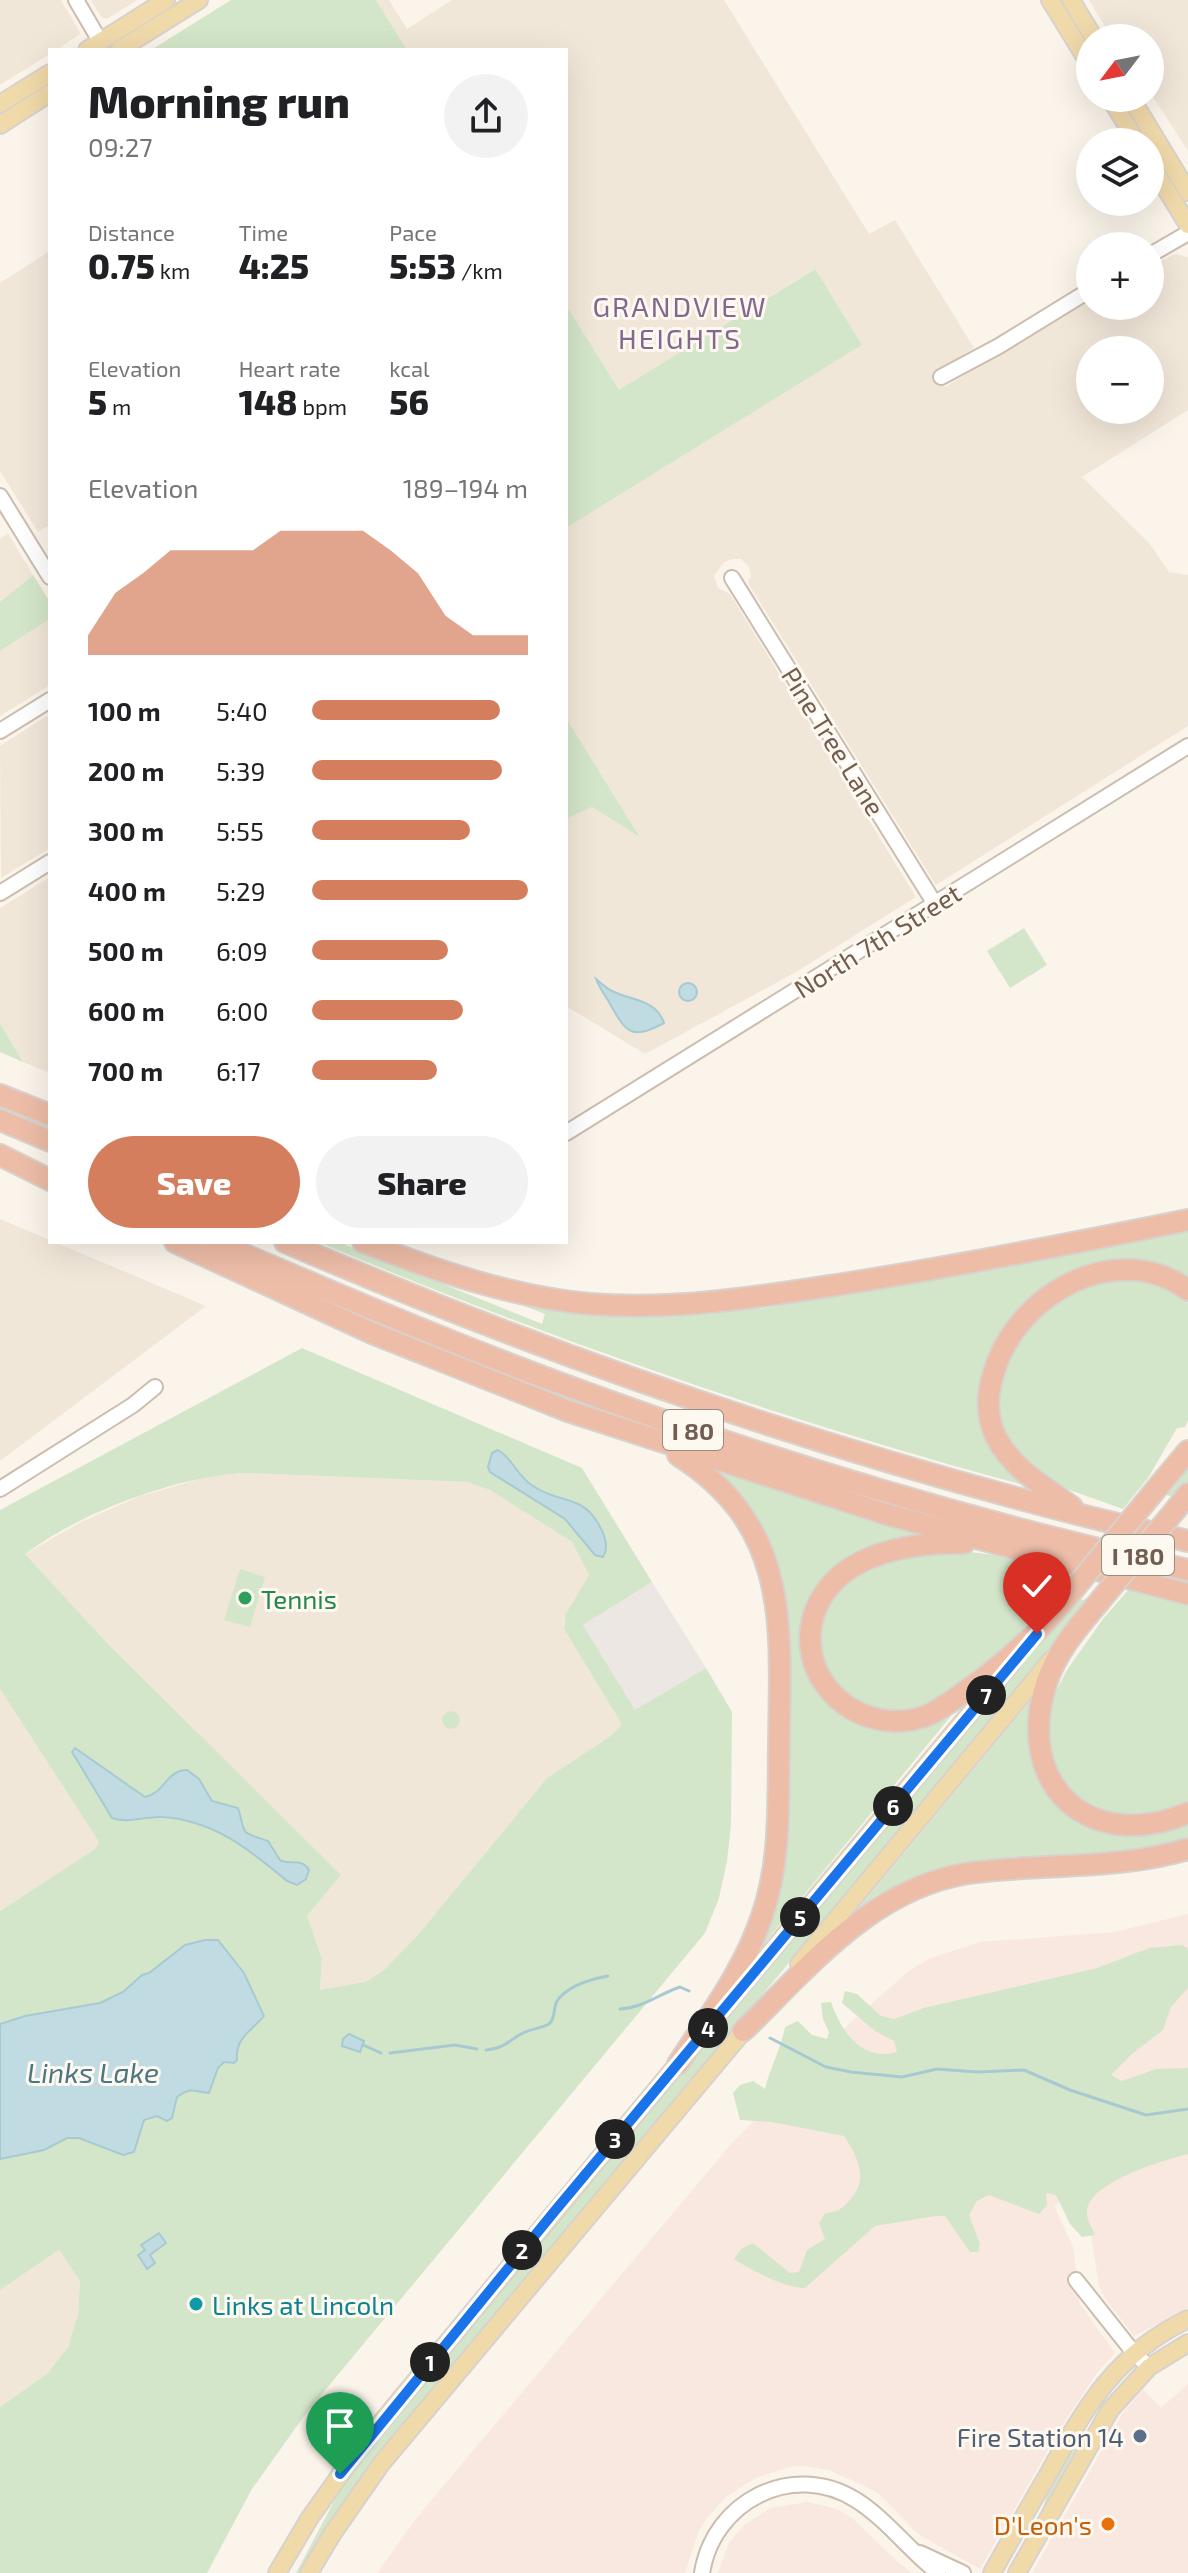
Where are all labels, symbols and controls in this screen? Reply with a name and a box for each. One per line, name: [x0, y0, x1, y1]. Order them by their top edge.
north arrow: [1076, 24, 1164, 112]
map controls: [1076, 24, 1164, 424]
text: Morning run: [88, 74, 350, 127]
button: share: [444, 74, 528, 158]
button: layers: [1076, 128, 1164, 216]
text: 09:27: [88, 131, 153, 162]
text: Distance: [88, 219, 175, 245]
text: Time: [239, 219, 288, 245]
text: Pace: [389, 219, 437, 245]
button: +: [1076, 232, 1164, 320]
text: 0.75: [88, 245, 155, 286]
text: 4:25: [239, 245, 309, 286]
text: 5:53: [389, 245, 456, 286]
text: km: [155, 257, 190, 283]
text: /km: [456, 257, 503, 283]
district label: GRANDVIEW HEIGHTS: [592, 289, 768, 355]
button: −: [1076, 336, 1164, 424]
text: Elevation: [88, 355, 181, 381]
text: Heart rate: [239, 355, 340, 381]
text: kcal: [389, 355, 430, 381]
text: 5: [88, 381, 107, 422]
text: 148: [239, 381, 298, 422]
text: 56: [389, 381, 429, 422]
text: m: [107, 393, 131, 419]
text: bpm: [298, 393, 347, 419]
text: Elevation: [88, 472, 198, 503]
text: 189–194 m: [403, 472, 528, 503]
street label: Pine Tree Lane: [776, 661, 892, 821]
text: 100 m: [88, 695, 161, 726]
text: 5:40: [216, 695, 268, 726]
text: 200 m: [88, 755, 164, 786]
text: 5:39: [216, 755, 265, 786]
text: 300 m: [88, 815, 164, 846]
text: 5:55: [216, 815, 264, 846]
text: 400 m: [88, 875, 166, 906]
text: 5:29: [216, 875, 266, 906]
street label: North 7th Street: [788, 876, 966, 1004]
text: 500 m: [88, 935, 164, 966]
text: 6:09: [216, 935, 268, 966]
text: 600 m: [88, 995, 165, 1026]
text: 6:00: [216, 995, 268, 1026]
text: 700 m: [88, 1055, 163, 1086]
text: 6:17: [216, 1055, 261, 1086]
button: Save: [88, 1136, 300, 1228]
button: Share: [316, 1136, 528, 1228]
road number: I 80: [663, 1410, 723, 1450]
road number: I 180: [1102, 1535, 1174, 1575]
pin: [1003, 1552, 1071, 1634]
icon: check: [1015, 1564, 1059, 1608]
place label: Tennis: [261, 1583, 337, 1614]
marker: Tennis: [236, 1589, 254, 1607]
pin: 7: [966, 1675, 1006, 1715]
text: 7: [980, 1682, 992, 1708]
pin: 6: [873, 1786, 913, 1826]
text: 6: [887, 1793, 899, 1819]
pin: 5: [780, 1897, 820, 1937]
text: 5: [794, 1904, 806, 1930]
pin: 4: [688, 2008, 728, 2048]
text: 4: [701, 2015, 715, 2041]
water label: Links Lake: [27, 2055, 159, 2089]
pin: 3: [595, 2119, 635, 2159]
text: 3: [609, 2126, 621, 2152]
pin: 2: [502, 2230, 542, 2270]
text: 2: [516, 2237, 528, 2263]
place label: Links at Lincoln: [212, 2289, 394, 2320]
marker: Links at Lincoln: [187, 2295, 205, 2313]
pin: 1: [410, 2342, 450, 2382]
text: 1: [425, 2349, 435, 2375]
pin: [306, 2392, 374, 2474]
icon: arrive: [318, 2404, 362, 2448]
place label: Fire Station 14: [957, 2421, 1124, 2452]
marker: Fire Station 14: [1131, 2427, 1149, 2445]
place label: D'Leon's: [994, 2509, 1092, 2540]
marker: D'Leon's: [1099, 2515, 1117, 2533]

